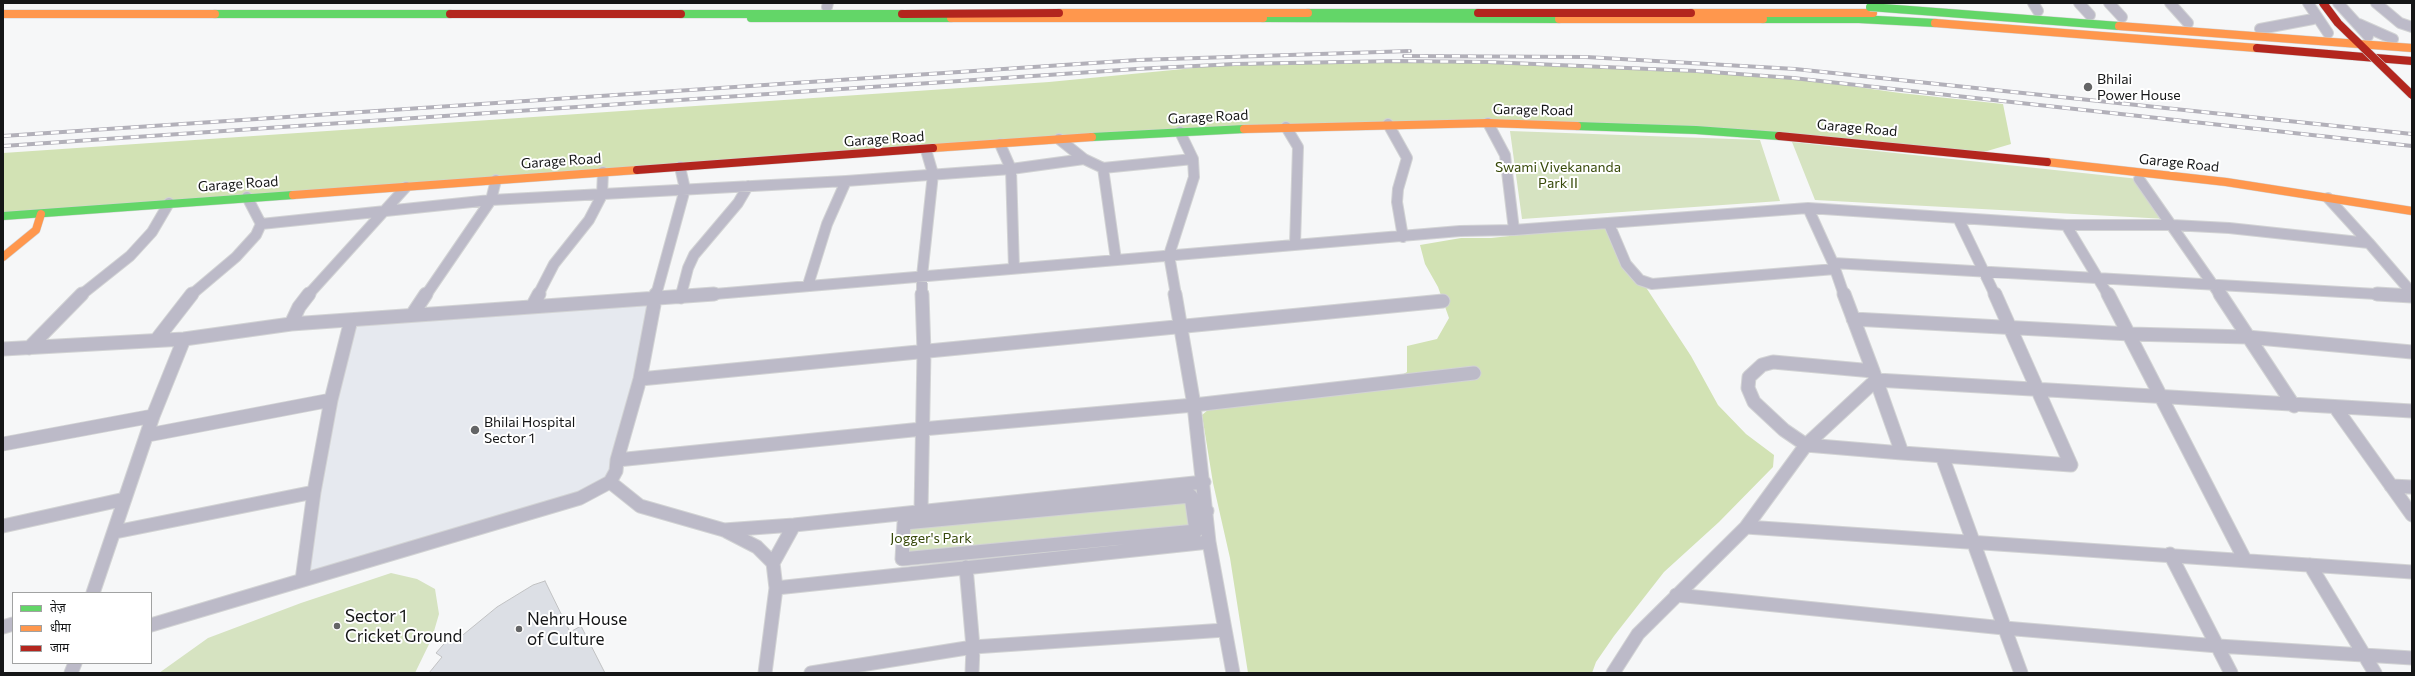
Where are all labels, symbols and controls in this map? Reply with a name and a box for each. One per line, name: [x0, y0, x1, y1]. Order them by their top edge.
place label: Bhilai Power House: [2097, 71, 2181, 104]
marker: Bhilai Power House: [2082, 81, 2094, 93]
street label: Garage Road: [1493, 101, 1573, 119]
street label: Garage Road: [1167, 107, 1249, 127]
street label: Garage Road: [1816, 116, 1898, 140]
street label: Garage Road: [843, 128, 925, 150]
street label: Garage Road: [520, 150, 602, 172]
street label: Garage Road: [2138, 150, 2220, 176]
park label: Swami Vivekananda Park II: [1495, 159, 1621, 192]
street label: Garage Road: [197, 173, 279, 195]
place label: Bhilai Hospital Sector 1: [484, 414, 575, 446]
marker: Bhilai Hospital Sector 1: [469, 424, 481, 436]
park label: Jogger's Park: [890, 530, 972, 546]
legend: [12, 592, 152, 664]
text: तेज़: [50, 600, 66, 614]
place label: Sector 1 Cricket Ground: [345, 606, 462, 646]
place label: Nehru House of Culture: [527, 609, 627, 649]
text: धीमा: [50, 620, 71, 634]
marker: Sector 1 Cricket Ground: [332, 621, 342, 631]
marker: Nehru House of Culture: [514, 624, 524, 634]
text: जाम: [50, 640, 69, 654]

